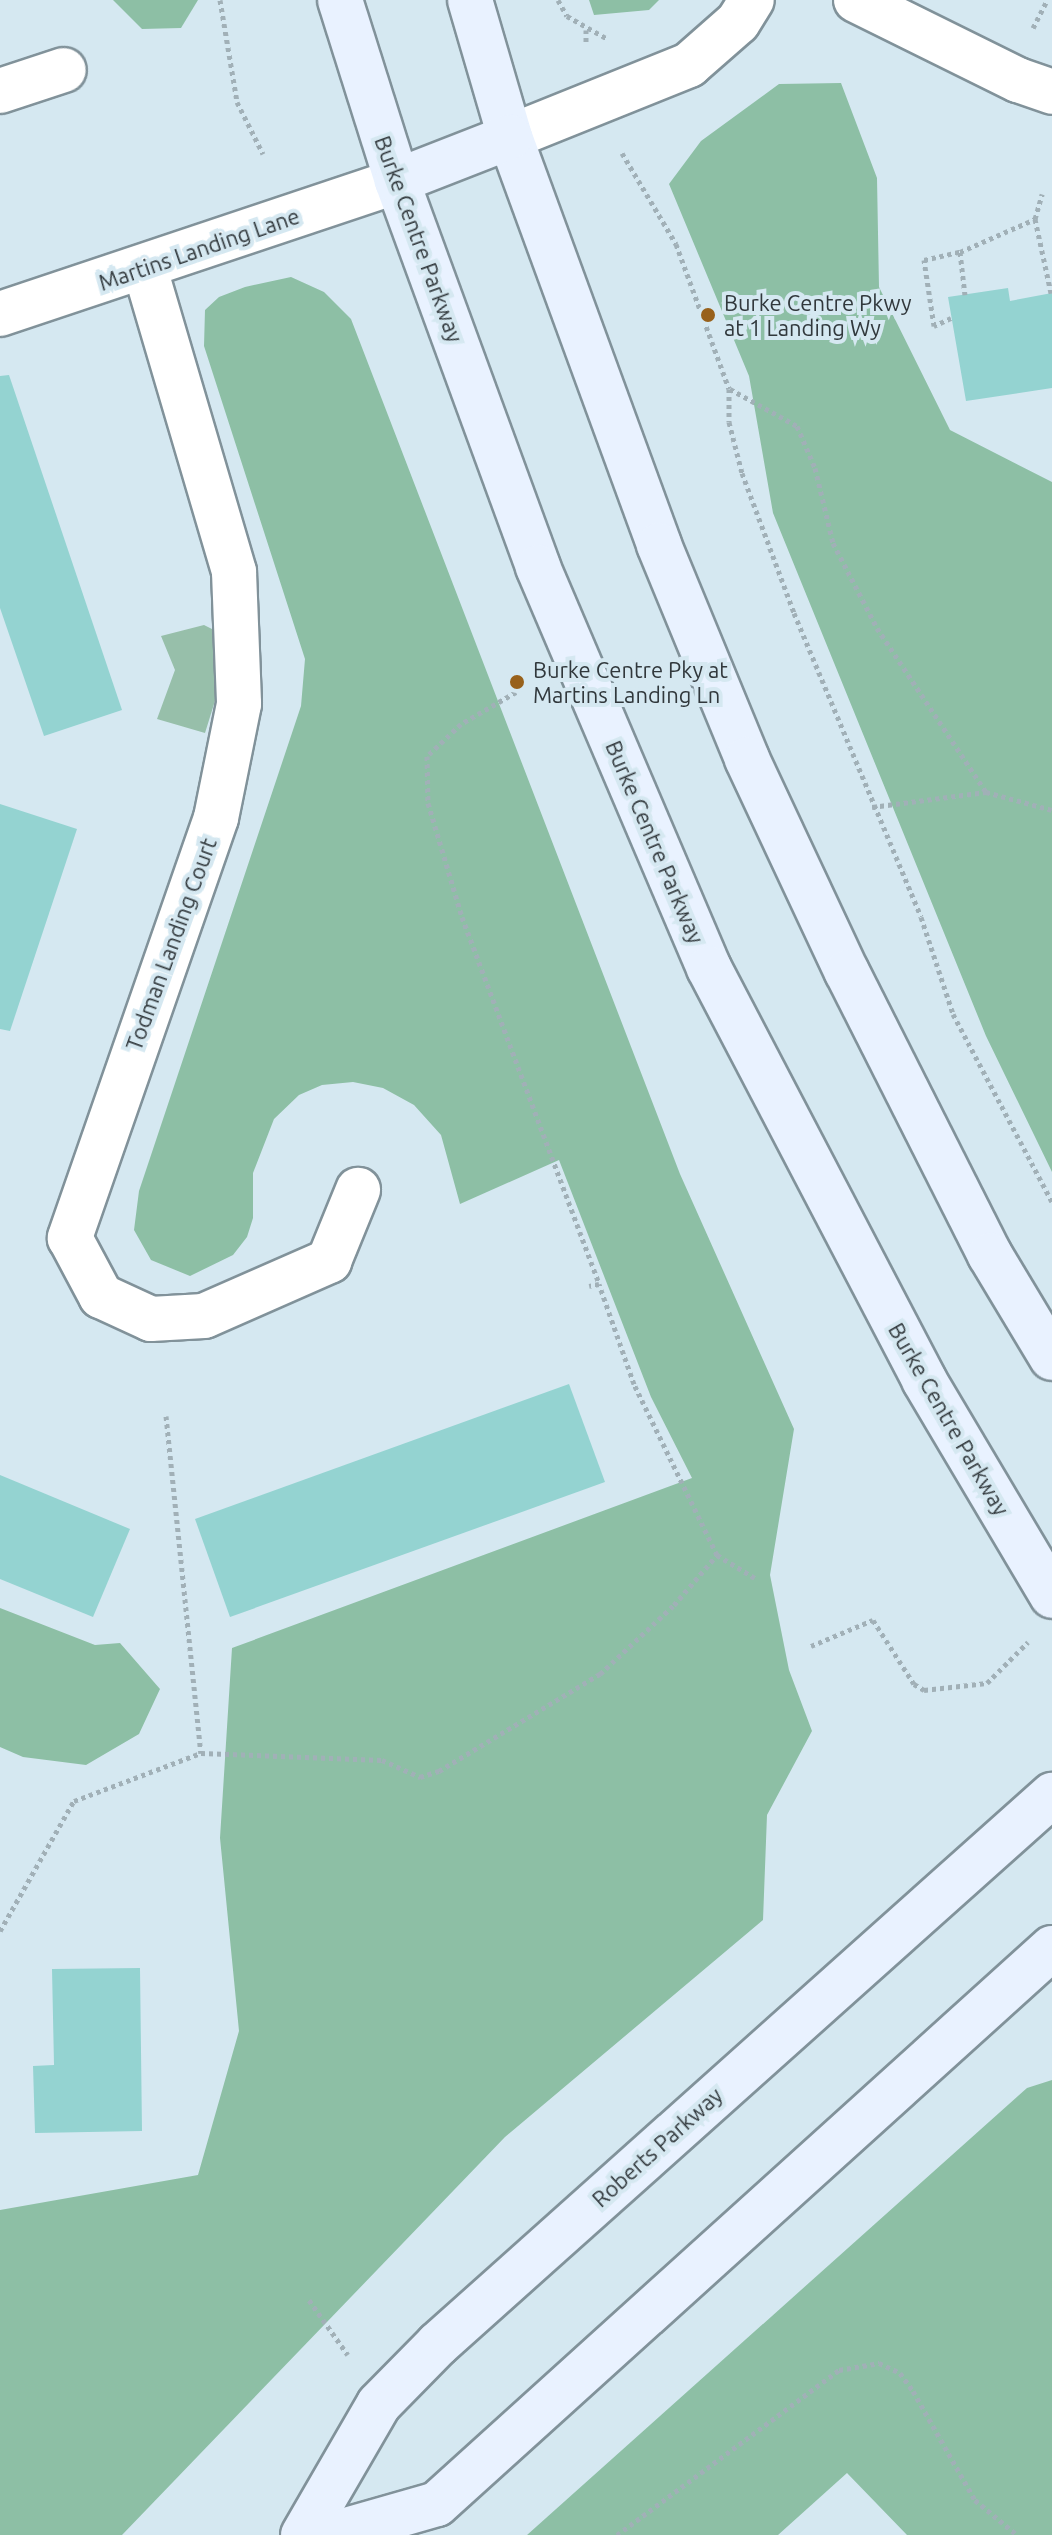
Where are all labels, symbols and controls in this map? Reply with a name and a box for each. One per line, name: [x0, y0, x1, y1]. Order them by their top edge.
street label: Burke Centre Parkway: [369, 132, 469, 346]
street label: Martins Landing Lane: [95, 202, 303, 296]
place label: Burke Centre Pkwy at 1 Landing Wy: [724, 289, 911, 340]
marker: Burke Centre Pkwy at 1 Landing Wy: [699, 306, 717, 324]
place label: Burke Centre Pky at Martins Landing Ln: [533, 656, 728, 708]
marker: Burke Centre Pky at Martins Landing Ln: [508, 673, 526, 691]
street label: Burke Centre Parkway: [600, 737, 710, 947]
street label: Todman Landing Court: [120, 834, 222, 1054]
street label: Burke Centre Parkway: [883, 1318, 1015, 1520]
street label: Roberts Parkway: [587, 2082, 727, 2212]

